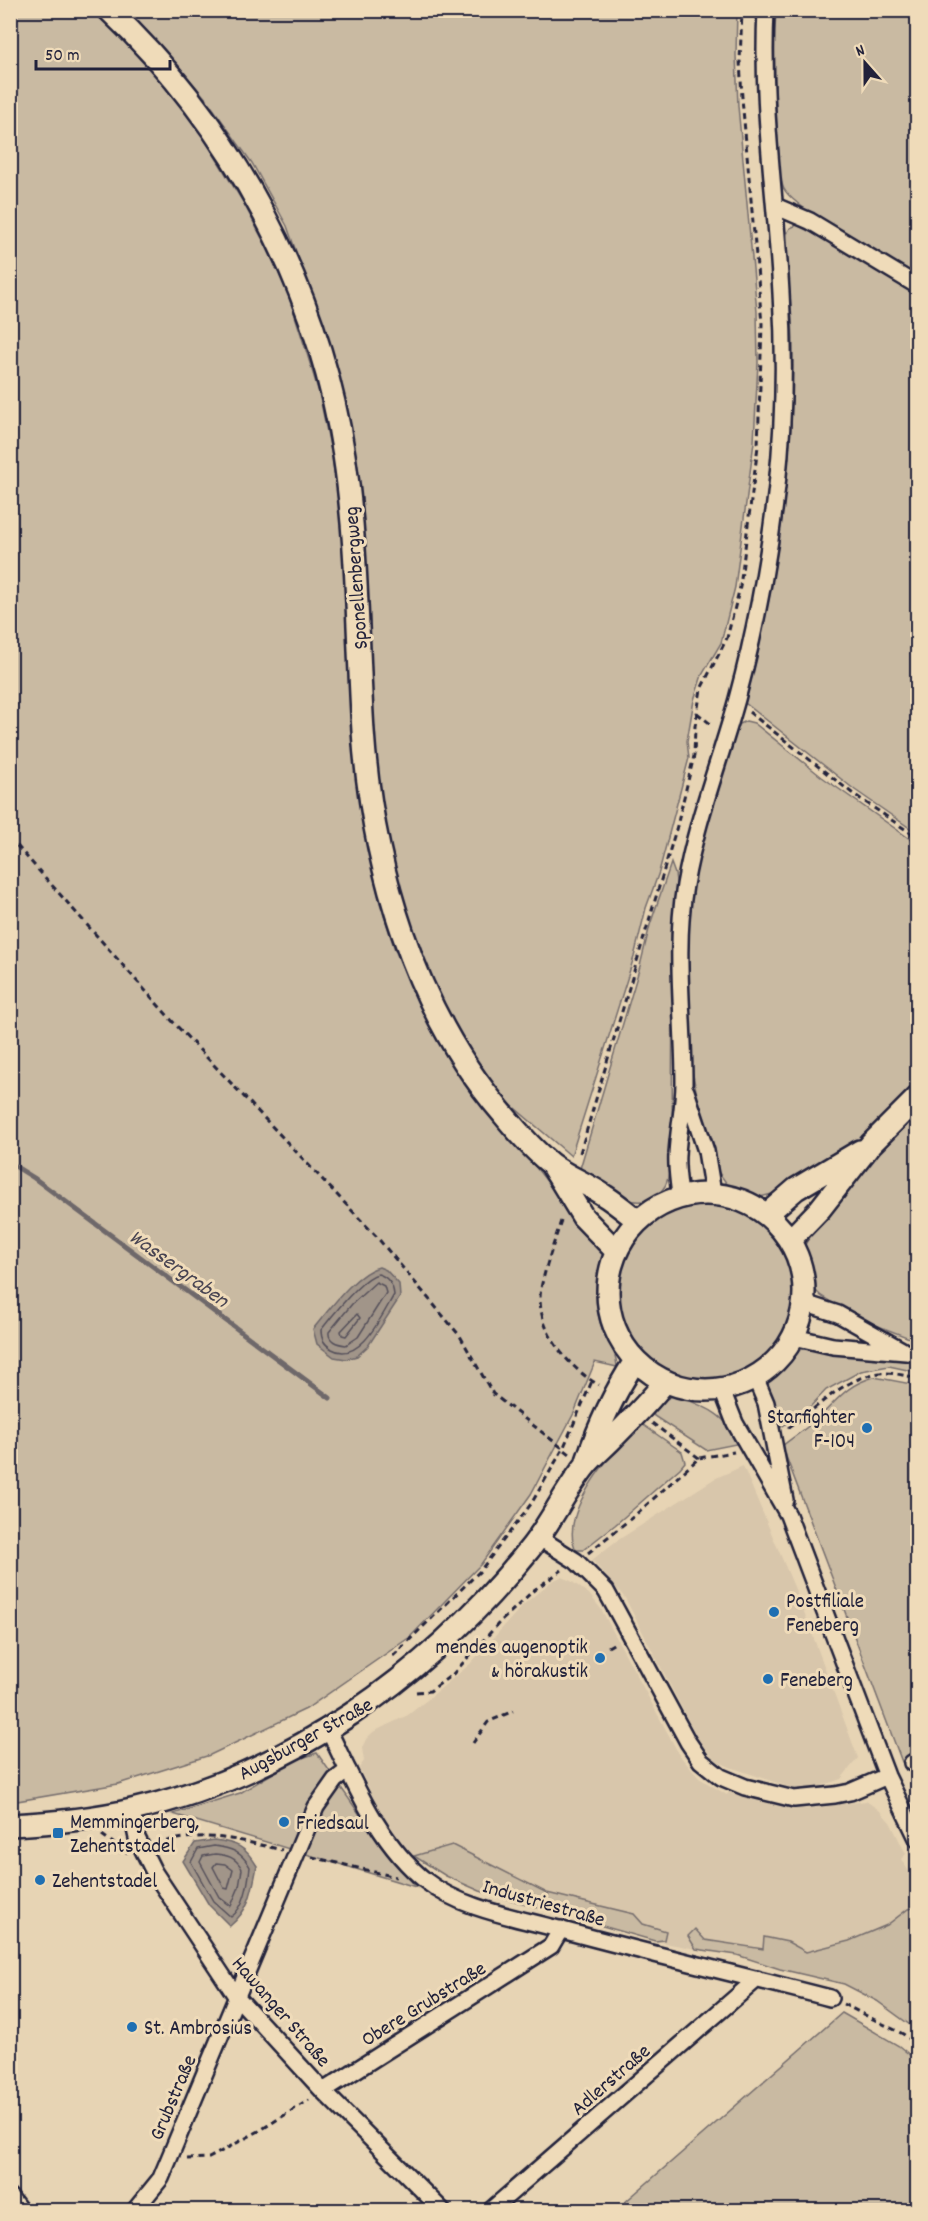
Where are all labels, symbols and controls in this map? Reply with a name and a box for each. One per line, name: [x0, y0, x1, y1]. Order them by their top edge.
scale bar: [36, 33, 170, 71]
north arrow: [835, 33, 895, 93]
text: N: [853, 39, 868, 63]
text: 50 m: [45, 44, 80, 69]
street label: Sponellenbergweg: [338, 505, 378, 650]
water label: Wassergraben: [122, 1223, 235, 1317]
place label: Starfighter F-104: [767, 1404, 855, 1458]
marker: Starfighter F-104: [860, 1421, 874, 1435]
place label: Postfiliale Feneberg: [786, 1588, 864, 1642]
marker: Postfiliale Feneberg: [767, 1605, 781, 1619]
place label: mendes augenoptik & hörakustik: [436, 1634, 588, 1688]
marker: mendes augenoptik & hörakustik: [593, 1651, 607, 1665]
place label: Feneberg: [780, 1667, 853, 1697]
marker: Feneberg: [761, 1672, 775, 1686]
street label: Augsburger Straße: [234, 1691, 379, 1790]
place label: Memmingerberg, Zehentstadel: [70, 1809, 200, 1863]
place label: Friedsaul: [296, 1810, 369, 1840]
marker: Friedsaul: [277, 1815, 291, 1829]
marker: Memmingerberg, Zehentstadel: [51, 1826, 65, 1840]
place label: Zehentstadel: [52, 1868, 157, 1898]
marker: Zehentstadel: [33, 1873, 47, 1887]
street label: Industriestraße: [478, 1873, 608, 1937]
street label: Hawanger Straße: [223, 1951, 337, 2075]
street label: Obere Grubstraße: [356, 1955, 493, 2056]
place label: St. Ambrosius: [144, 2015, 252, 2045]
marker: St. Ambrosius: [125, 2020, 139, 2034]
street label: Adlerstraße: [566, 2038, 658, 2124]
street label: Grubstraße: [143, 2051, 206, 2145]

